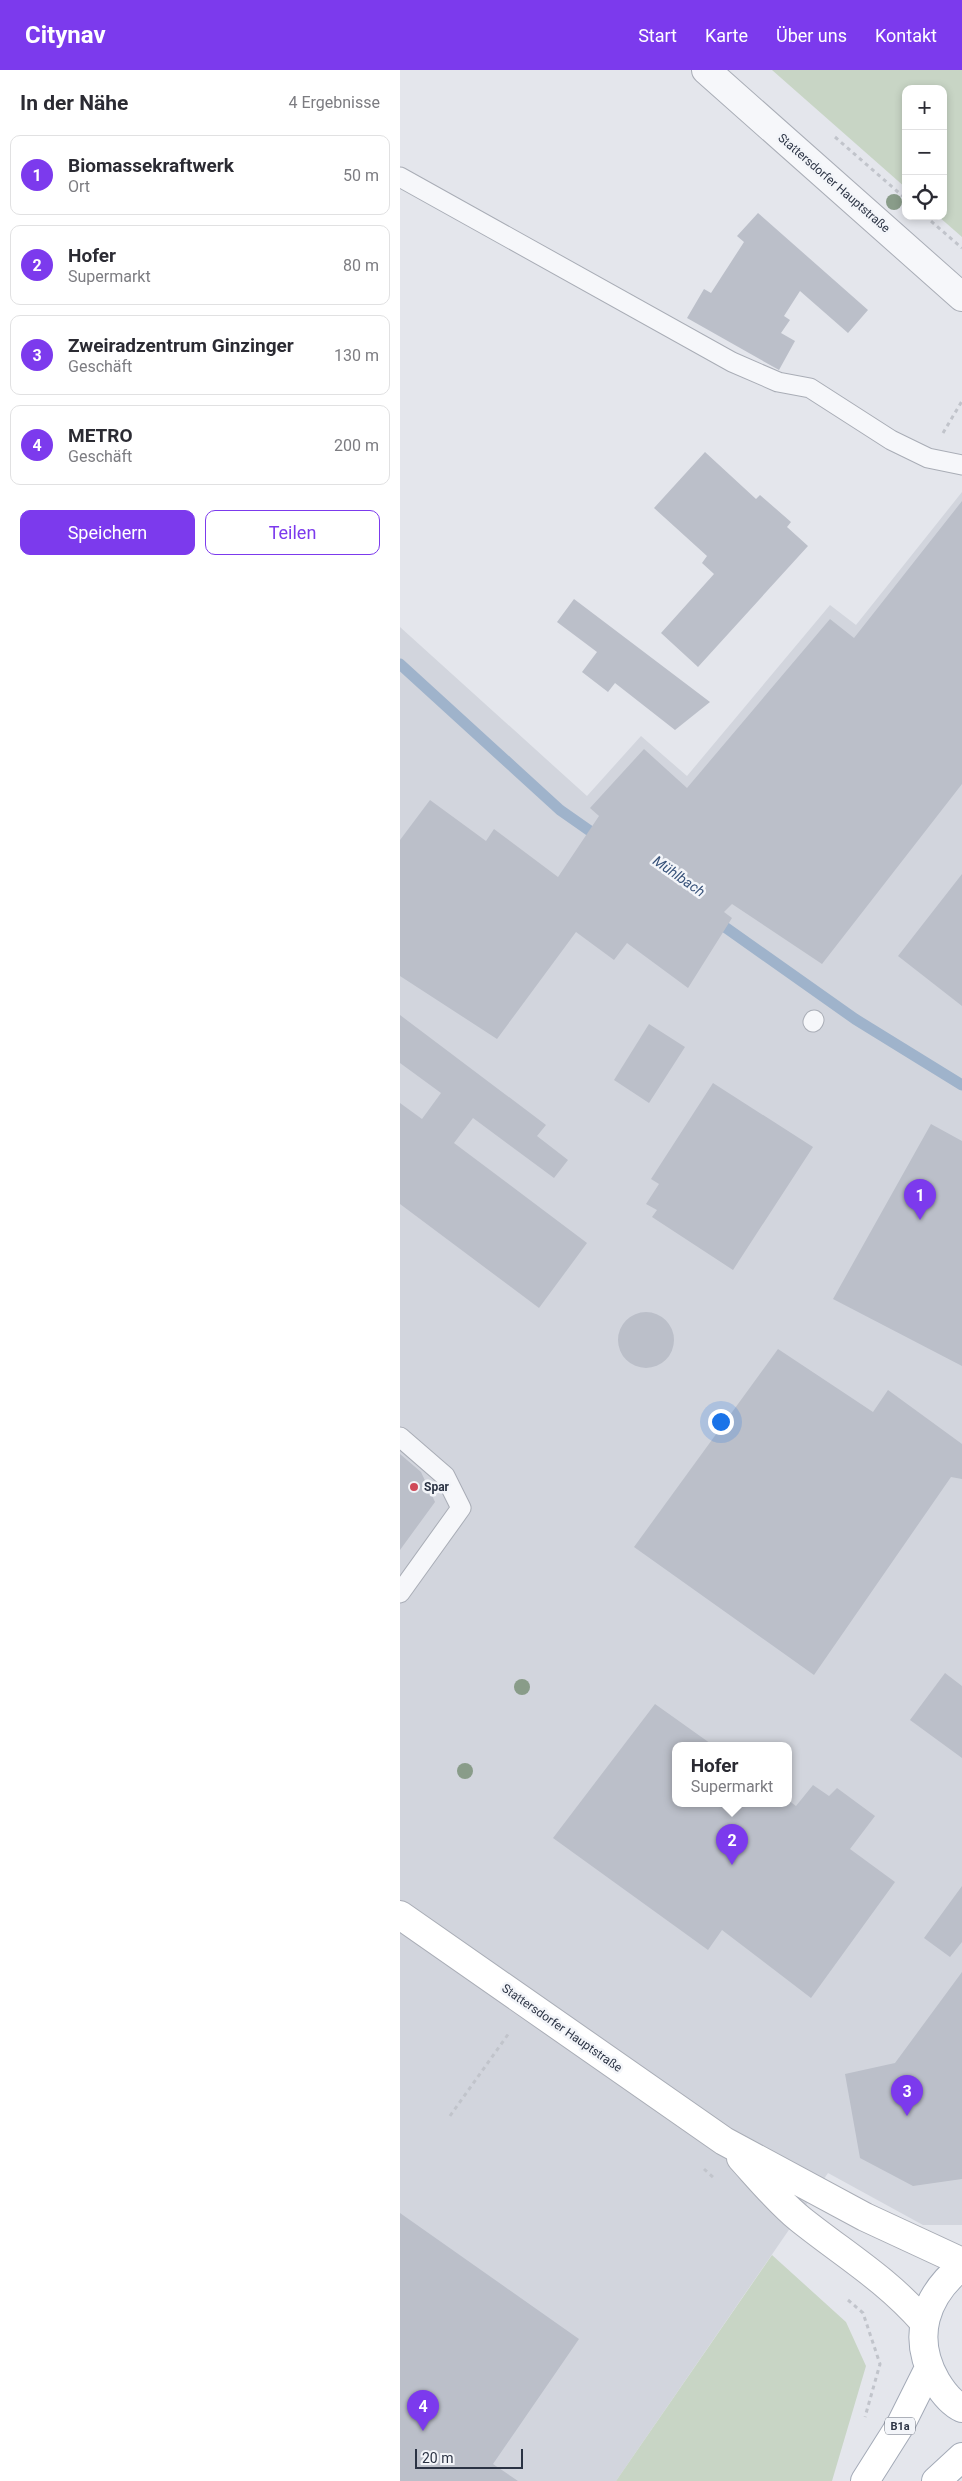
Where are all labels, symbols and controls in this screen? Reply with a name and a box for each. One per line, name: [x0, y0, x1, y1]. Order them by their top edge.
text: Citynav: [25, 21, 106, 49]
text: Start: [638, 25, 677, 46]
text: Karte: [705, 25, 748, 46]
text: Über uns: [776, 25, 847, 46]
text: Kontakt: [875, 25, 937, 46]
map controls: [902, 85, 947, 220]
button: +: [902, 85, 947, 130]
text: In der Nähe: [20, 91, 128, 115]
text: 4 Ergebnisse: [288, 93, 380, 112]
button: −: [902, 130, 947, 175]
street label: Stattersdorfer Hauptstraße: [775, 131, 893, 235]
text: Biomassekraftwerk: [68, 154, 234, 177]
text: 1: [32, 166, 42, 185]
text: 50 m: [343, 166, 379, 185]
button: locate: [902, 175, 947, 220]
text: Ort: [68, 177, 90, 196]
text: Hofer: [68, 244, 116, 267]
text: 2: [32, 256, 42, 275]
text: 80 m: [343, 256, 379, 275]
text: Supermarkt: [68, 267, 151, 286]
text: Zweiradzentrum Ginzinger: [68, 334, 294, 357]
text: 3: [32, 346, 42, 365]
text: 130 m: [334, 346, 379, 365]
text: Geschäft: [68, 357, 132, 376]
text: METRO: [68, 424, 133, 447]
text: 4: [32, 436, 42, 455]
text: 200 m: [334, 436, 379, 455]
text: Geschäft: [68, 447, 132, 466]
button: Speichern: [20, 510, 195, 555]
button: Teilen: [205, 510, 380, 555]
water label: Mühlbach: [650, 852, 708, 900]
pin: 1: [904, 1179, 936, 1220]
your location: [708, 1409, 734, 1435]
place label: Spar: [424, 1480, 450, 1494]
marker: Spar: [408, 1481, 420, 1493]
popup: [672, 1742, 792, 1807]
text: Hofer: [691, 1754, 739, 1777]
text: Supermarkt: [691, 1777, 773, 1796]
pin: 2: [716, 1824, 748, 1865]
street label: Stattersdorfer Hauptstraße: [499, 1981, 625, 2075]
pin: 3: [891, 2075, 923, 2116]
pin: 4: [407, 2390, 439, 2431]
road number: B1a: [885, 2418, 915, 2434]
scale bar: [415, 2446, 522, 2469]
text: 20 m: [422, 2450, 454, 2466]

